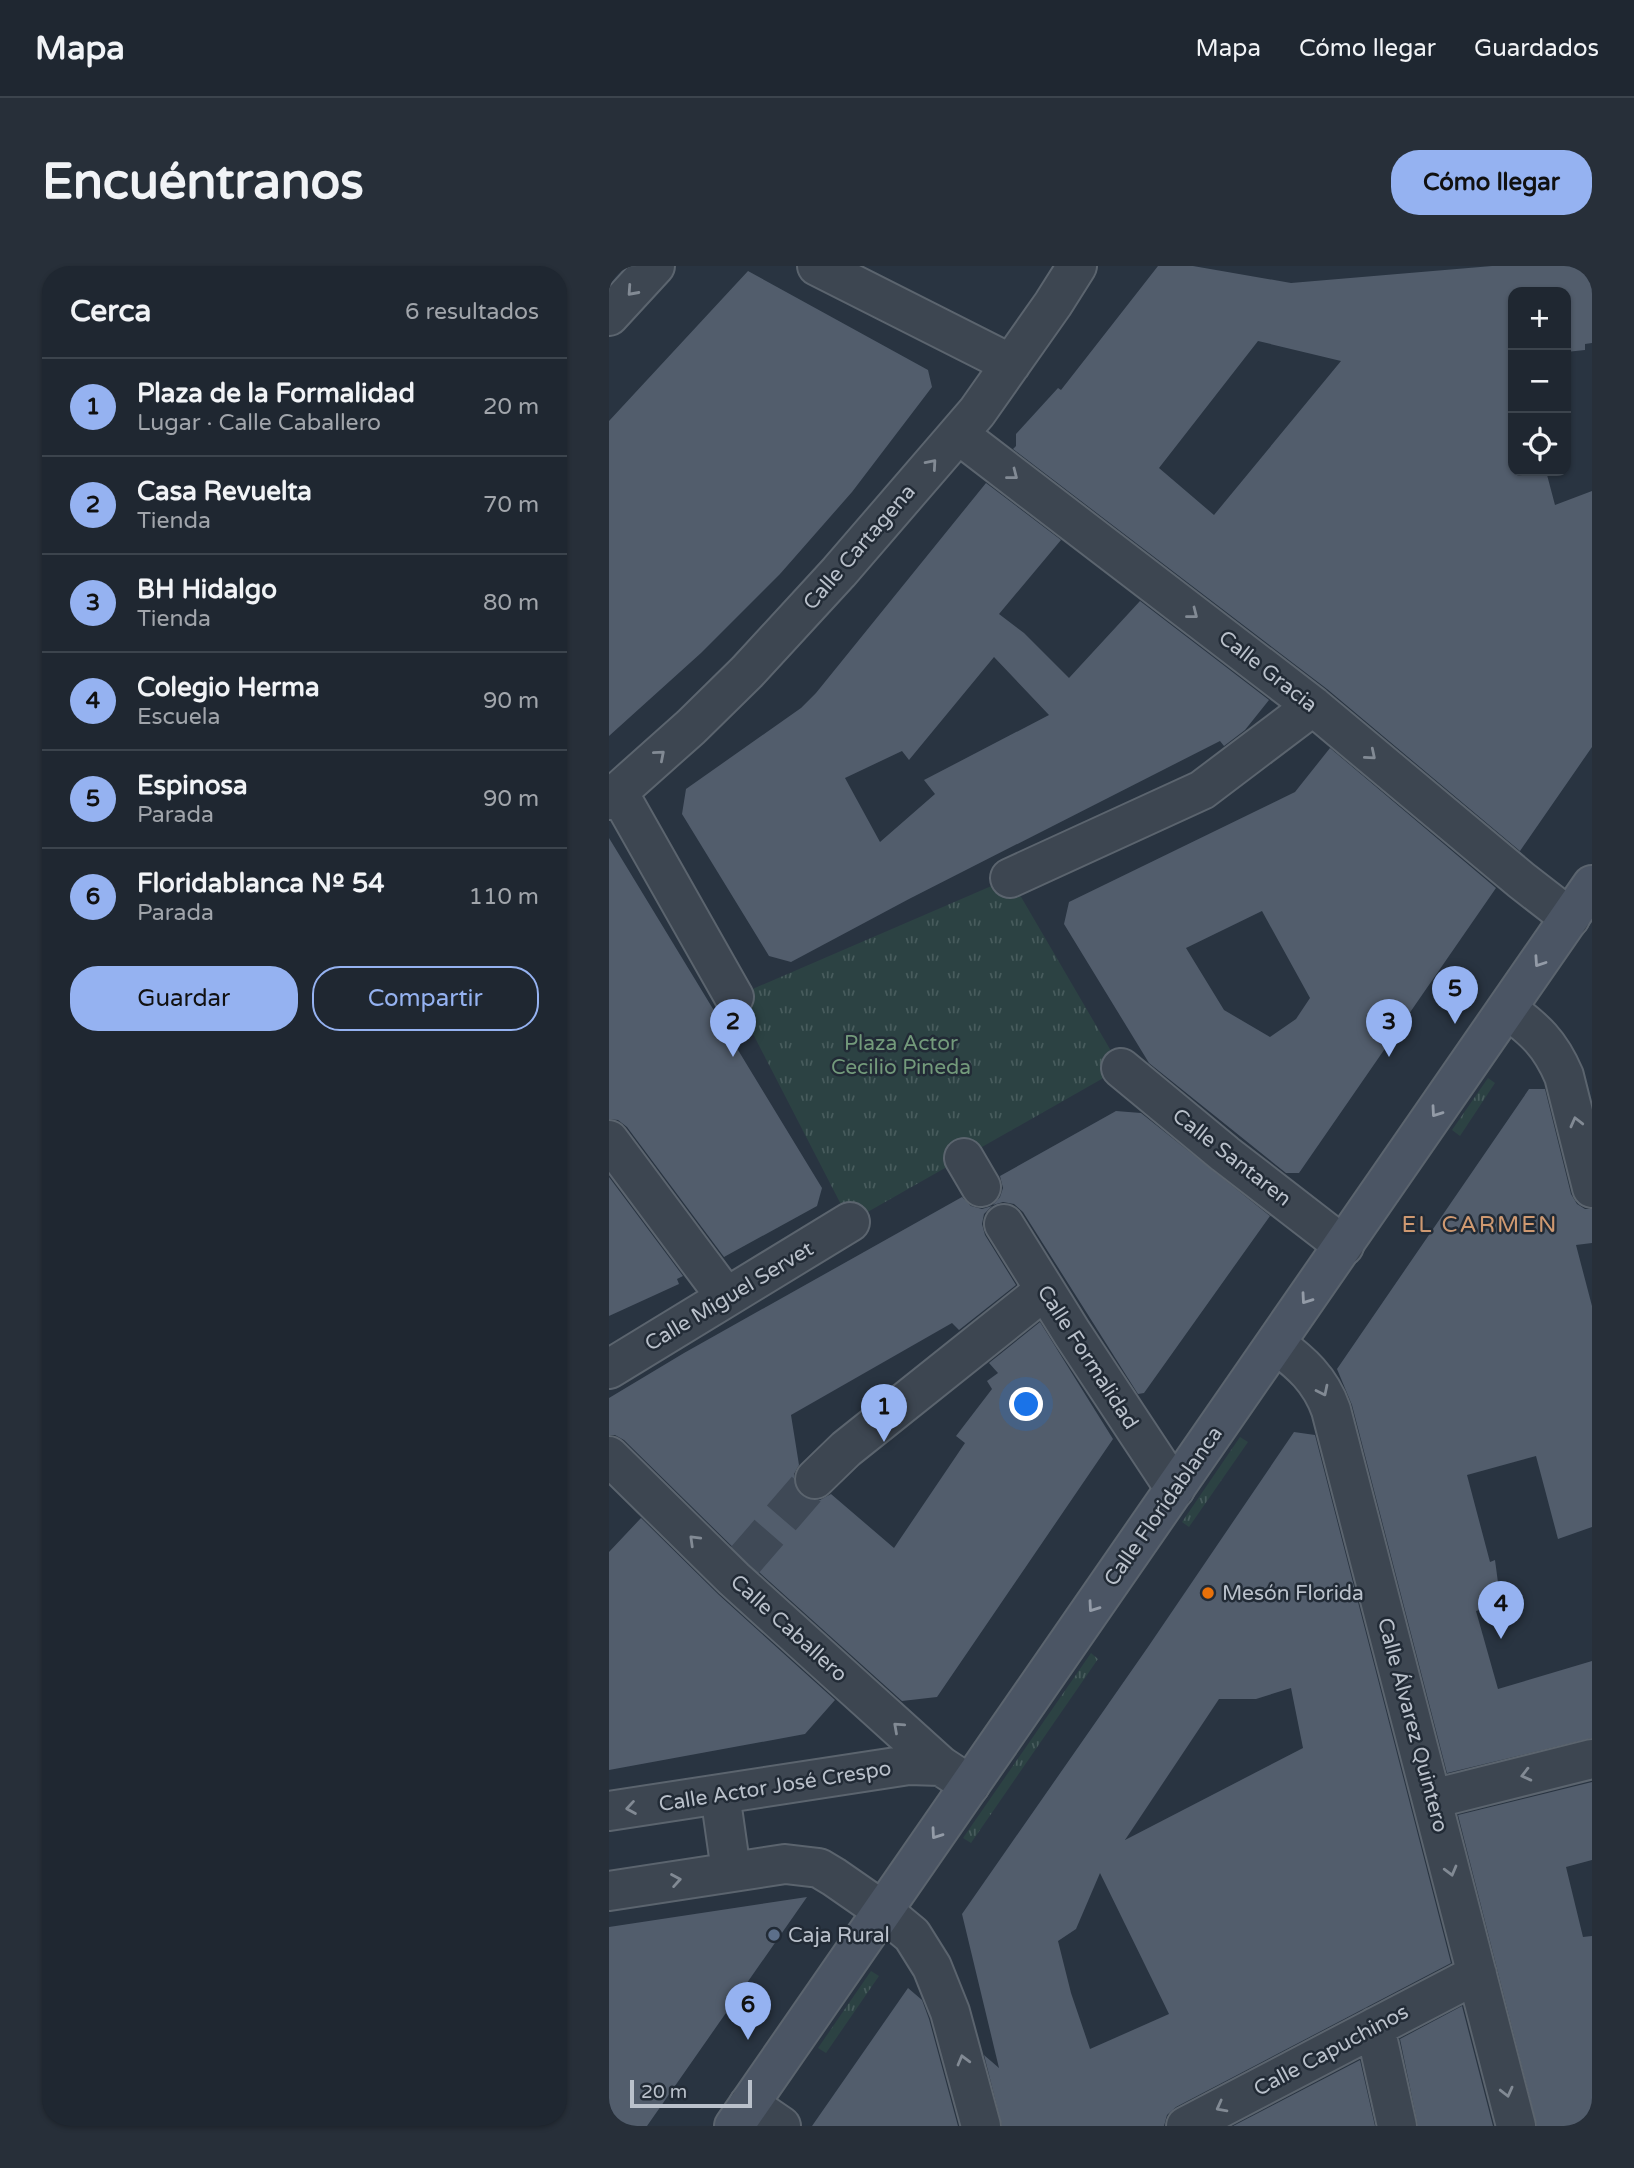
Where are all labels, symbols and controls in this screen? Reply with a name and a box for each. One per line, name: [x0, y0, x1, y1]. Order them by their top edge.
text: Mapa: [35, 29, 125, 68]
text: Mapa: [1196, 34, 1261, 63]
text: Cómo llegar: [1299, 34, 1436, 63]
text: Guardados: [1474, 34, 1599, 63]
button: Cómo llegar: [1391, 150, 1592, 215]
text: Encuéntranos: [42, 153, 364, 212]
one-way arrow: [628, 283, 640, 296]
map controls: [1508, 287, 1571, 476]
button: +: [1508, 287, 1571, 350]
text: Cerca: [70, 293, 151, 330]
text: 6 resultados: [405, 298, 539, 326]
button: −: [1508, 350, 1571, 413]
text: Plaza de la Formalidad: [137, 378, 415, 409]
text: 1: [86, 393, 100, 421]
text: 20 m: [483, 393, 539, 421]
text: Lugar · Calle Caballero: [137, 409, 381, 437]
button: locate: [1508, 413, 1571, 476]
one-way arrow: [924, 459, 936, 472]
one-way arrow: [1005, 467, 1017, 480]
text: Casa Revuelta: [137, 476, 312, 507]
street label: Calle Cartagena: [798, 479, 921, 615]
text: 2: [86, 491, 100, 519]
text: 70 m: [483, 491, 539, 519]
text: Tienda: [137, 507, 211, 535]
text: BH Hidalgo: [137, 574, 277, 605]
text: 3: [86, 589, 100, 617]
text: 80 m: [483, 589, 539, 617]
text: Tienda: [137, 605, 211, 633]
one-way arrow: [1185, 605, 1198, 618]
street label: Calle Gracia: [1213, 625, 1322, 718]
text: Colegio Herma: [137, 672, 320, 703]
text: 4: [86, 687, 100, 715]
text: 90 m: [483, 687, 539, 715]
text: Escuela: [137, 703, 221, 731]
one-way arrow: [1363, 747, 1376, 759]
one-way arrow: [652, 751, 665, 763]
text: Espinosa: [137, 770, 248, 801]
text: 5: [86, 785, 100, 813]
text: 90 m: [483, 785, 539, 813]
text: Parada: [137, 801, 214, 829]
text: Floridablanca Nº 54: [137, 868, 385, 899]
text: 6: [86, 883, 100, 911]
text: 110 m: [469, 883, 539, 911]
text: Parada: [137, 899, 214, 927]
one-way arrow: [1535, 954, 1547, 967]
button: Guardar: [70, 966, 298, 1031]
button: Compartir: [312, 966, 539, 1031]
pin: 5: [1432, 966, 1478, 1024]
pin: 2: [710, 999, 756, 1057]
pin: 3: [1366, 999, 1412, 1057]
park label: Plaza Actor Cecilio Pineda: [831, 1031, 971, 1080]
street label: Calle Santaren: [1167, 1103, 1296, 1211]
one-way arrow: [1432, 1104, 1444, 1117]
one-way arrow: [1570, 1116, 1584, 1128]
district label: EL CARMEN: [1402, 1211, 1558, 1239]
street label: Calle Miguel Servet: [641, 1236, 818, 1357]
street label: Calle Formalidad: [1032, 1281, 1143, 1434]
one-way arrow: [1302, 1291, 1314, 1304]
pin: 1: [861, 1384, 907, 1442]
one-way arrow: [1314, 1384, 1328, 1397]
your location: [1009, 1387, 1043, 1421]
street label: Calle Floridablanca: [1099, 1422, 1228, 1591]
one-way arrow: [690, 1535, 703, 1548]
street label: Calle Caballero: [725, 1569, 852, 1687]
place label: Mesón Florida: [1222, 1581, 1364, 1606]
pin: 4: [1478, 1581, 1524, 1639]
marker: Mesón Florida: [1200, 1585, 1216, 1601]
one-way arrow: [1089, 1599, 1101, 1612]
street label: Calle Álvarez Quintero: [1372, 1615, 1453, 1835]
one-way arrow: [893, 1723, 906, 1735]
street label: Calle Actor José Crespo: [657, 1756, 893, 1817]
one-way arrow: [1520, 1767, 1532, 1781]
one-way arrow: [625, 1800, 636, 1815]
one-way arrow: [931, 1827, 944, 1840]
one-way arrow: [1443, 1865, 1457, 1877]
one-way arrow: [670, 1873, 682, 1888]
place label: Caja Rural: [788, 1923, 890, 1948]
marker: Caja Rural: [766, 1927, 782, 1943]
pin: 6: [725, 1982, 771, 2040]
street label: Calle Capuchinos: [1250, 1999, 1413, 2102]
one-way arrow: [957, 2054, 971, 2066]
scale bar: [630, 2077, 753, 2109]
text: 20 m: [641, 2081, 687, 2103]
one-way arrow: [1499, 2086, 1513, 2098]
one-way arrow: [1216, 2099, 1229, 2113]

